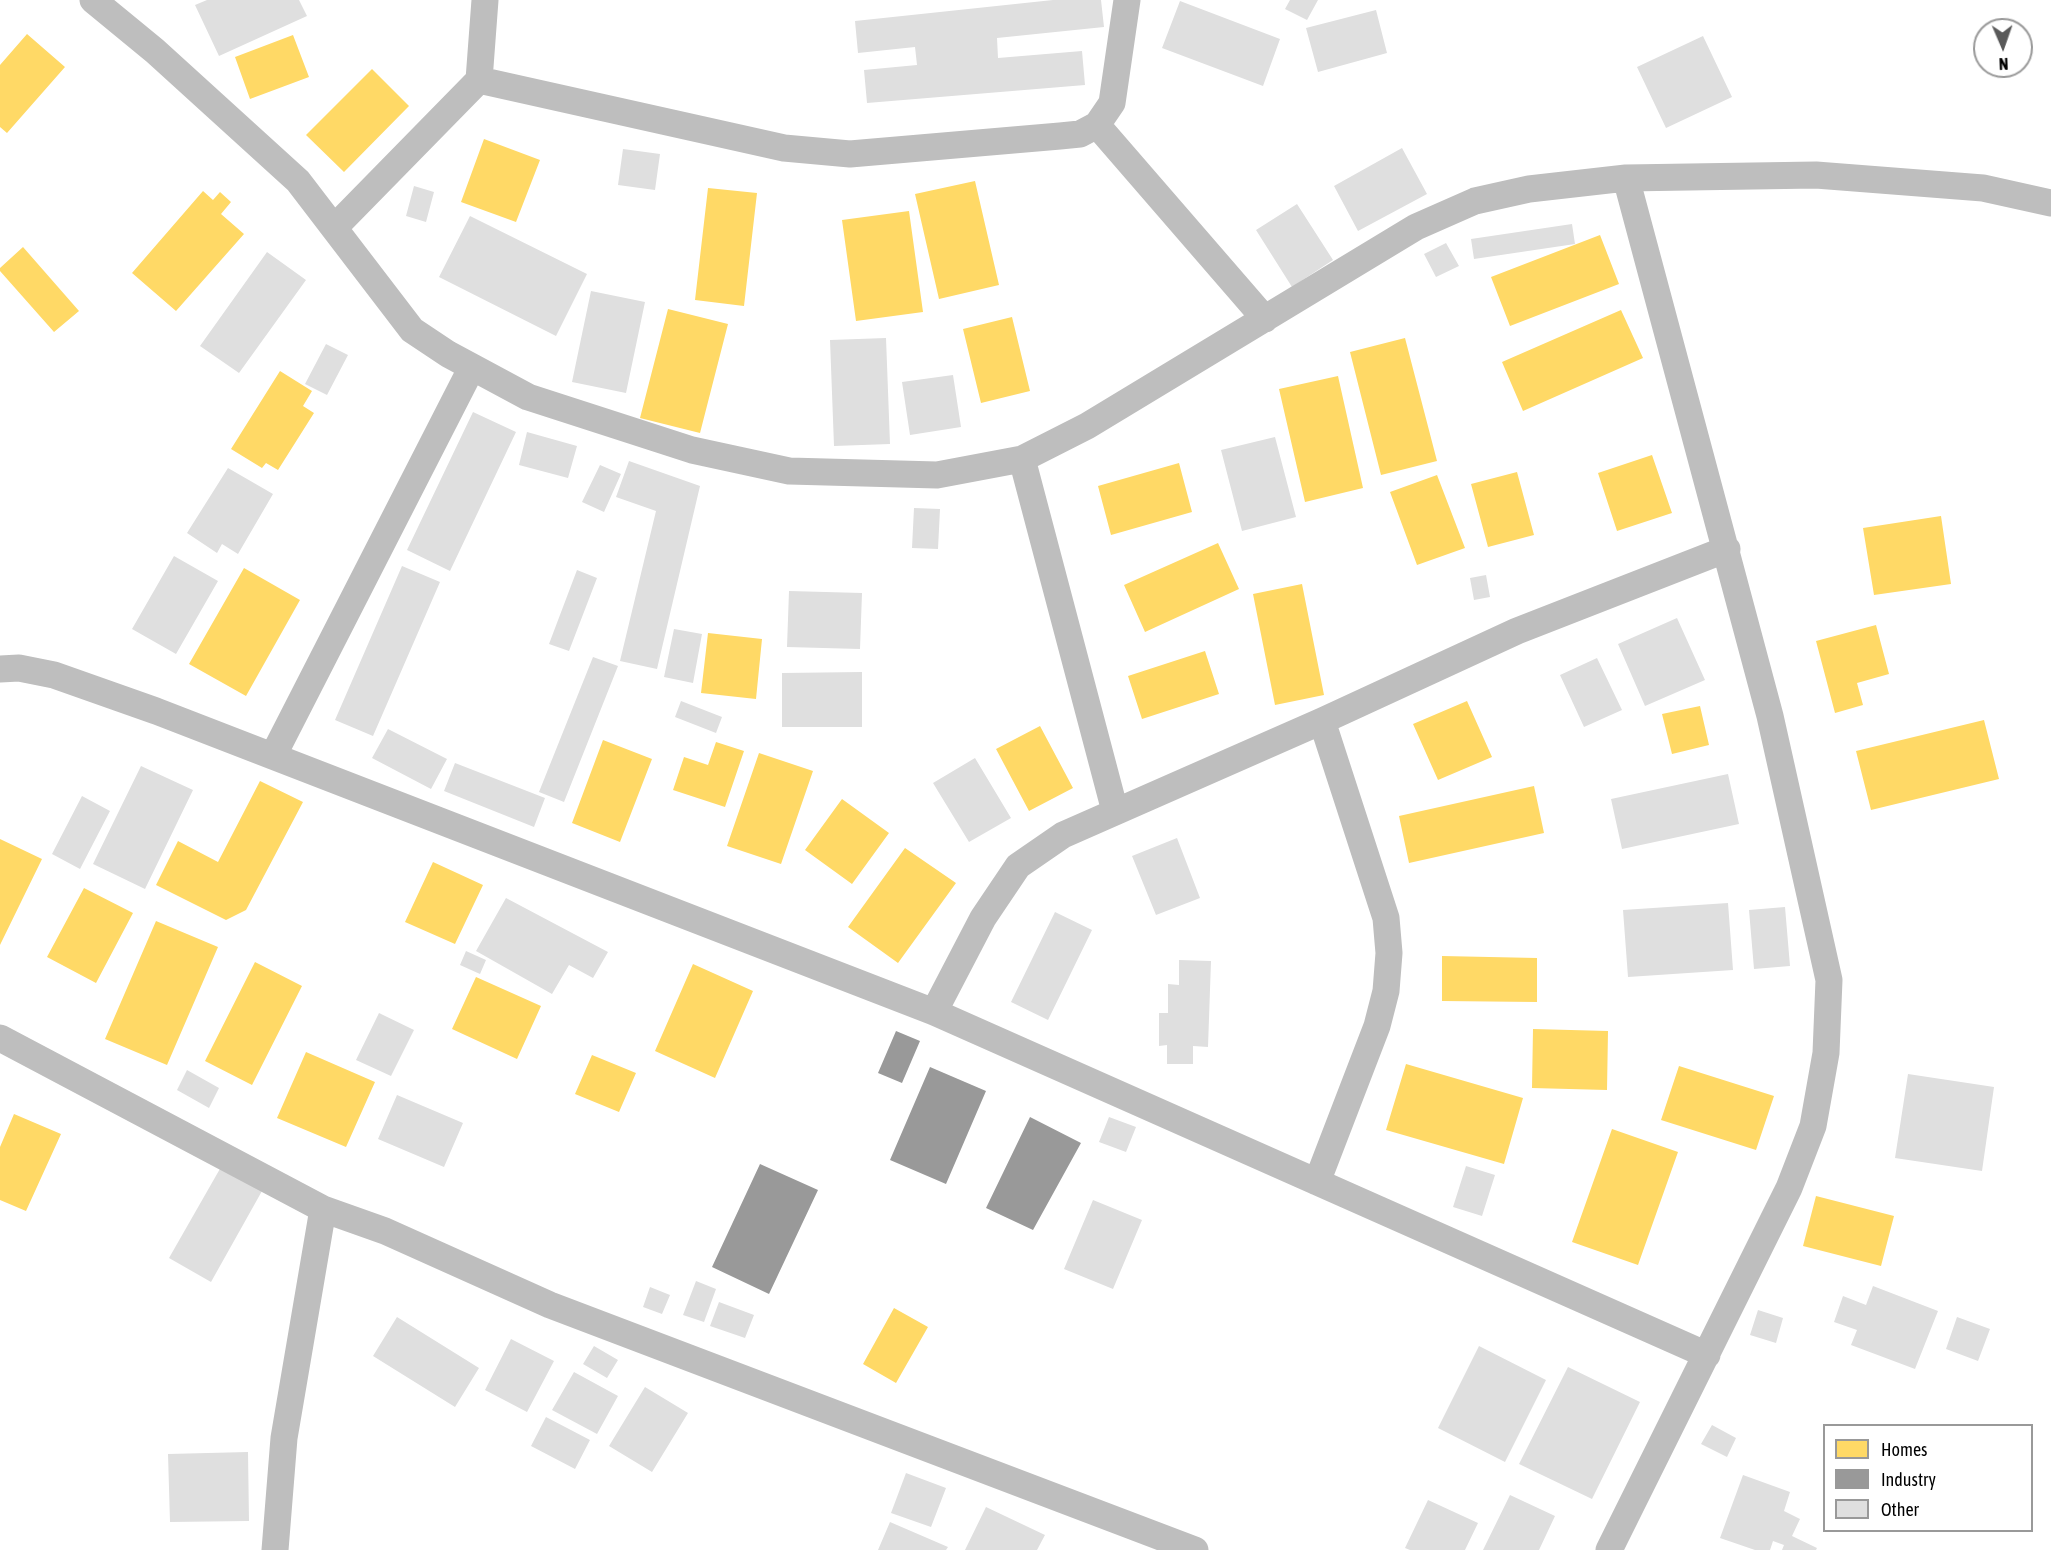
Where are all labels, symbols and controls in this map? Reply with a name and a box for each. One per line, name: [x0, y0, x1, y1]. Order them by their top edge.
north arrow: [1973, 18, 2033, 78]
text: N: [1999, 55, 2009, 73]
legend: [1823, 1424, 2033, 1532]
text: Homes: [1881, 1439, 1927, 1460]
text: Industry: [1881, 1469, 1936, 1490]
text: Other: [1881, 1499, 1919, 1520]

